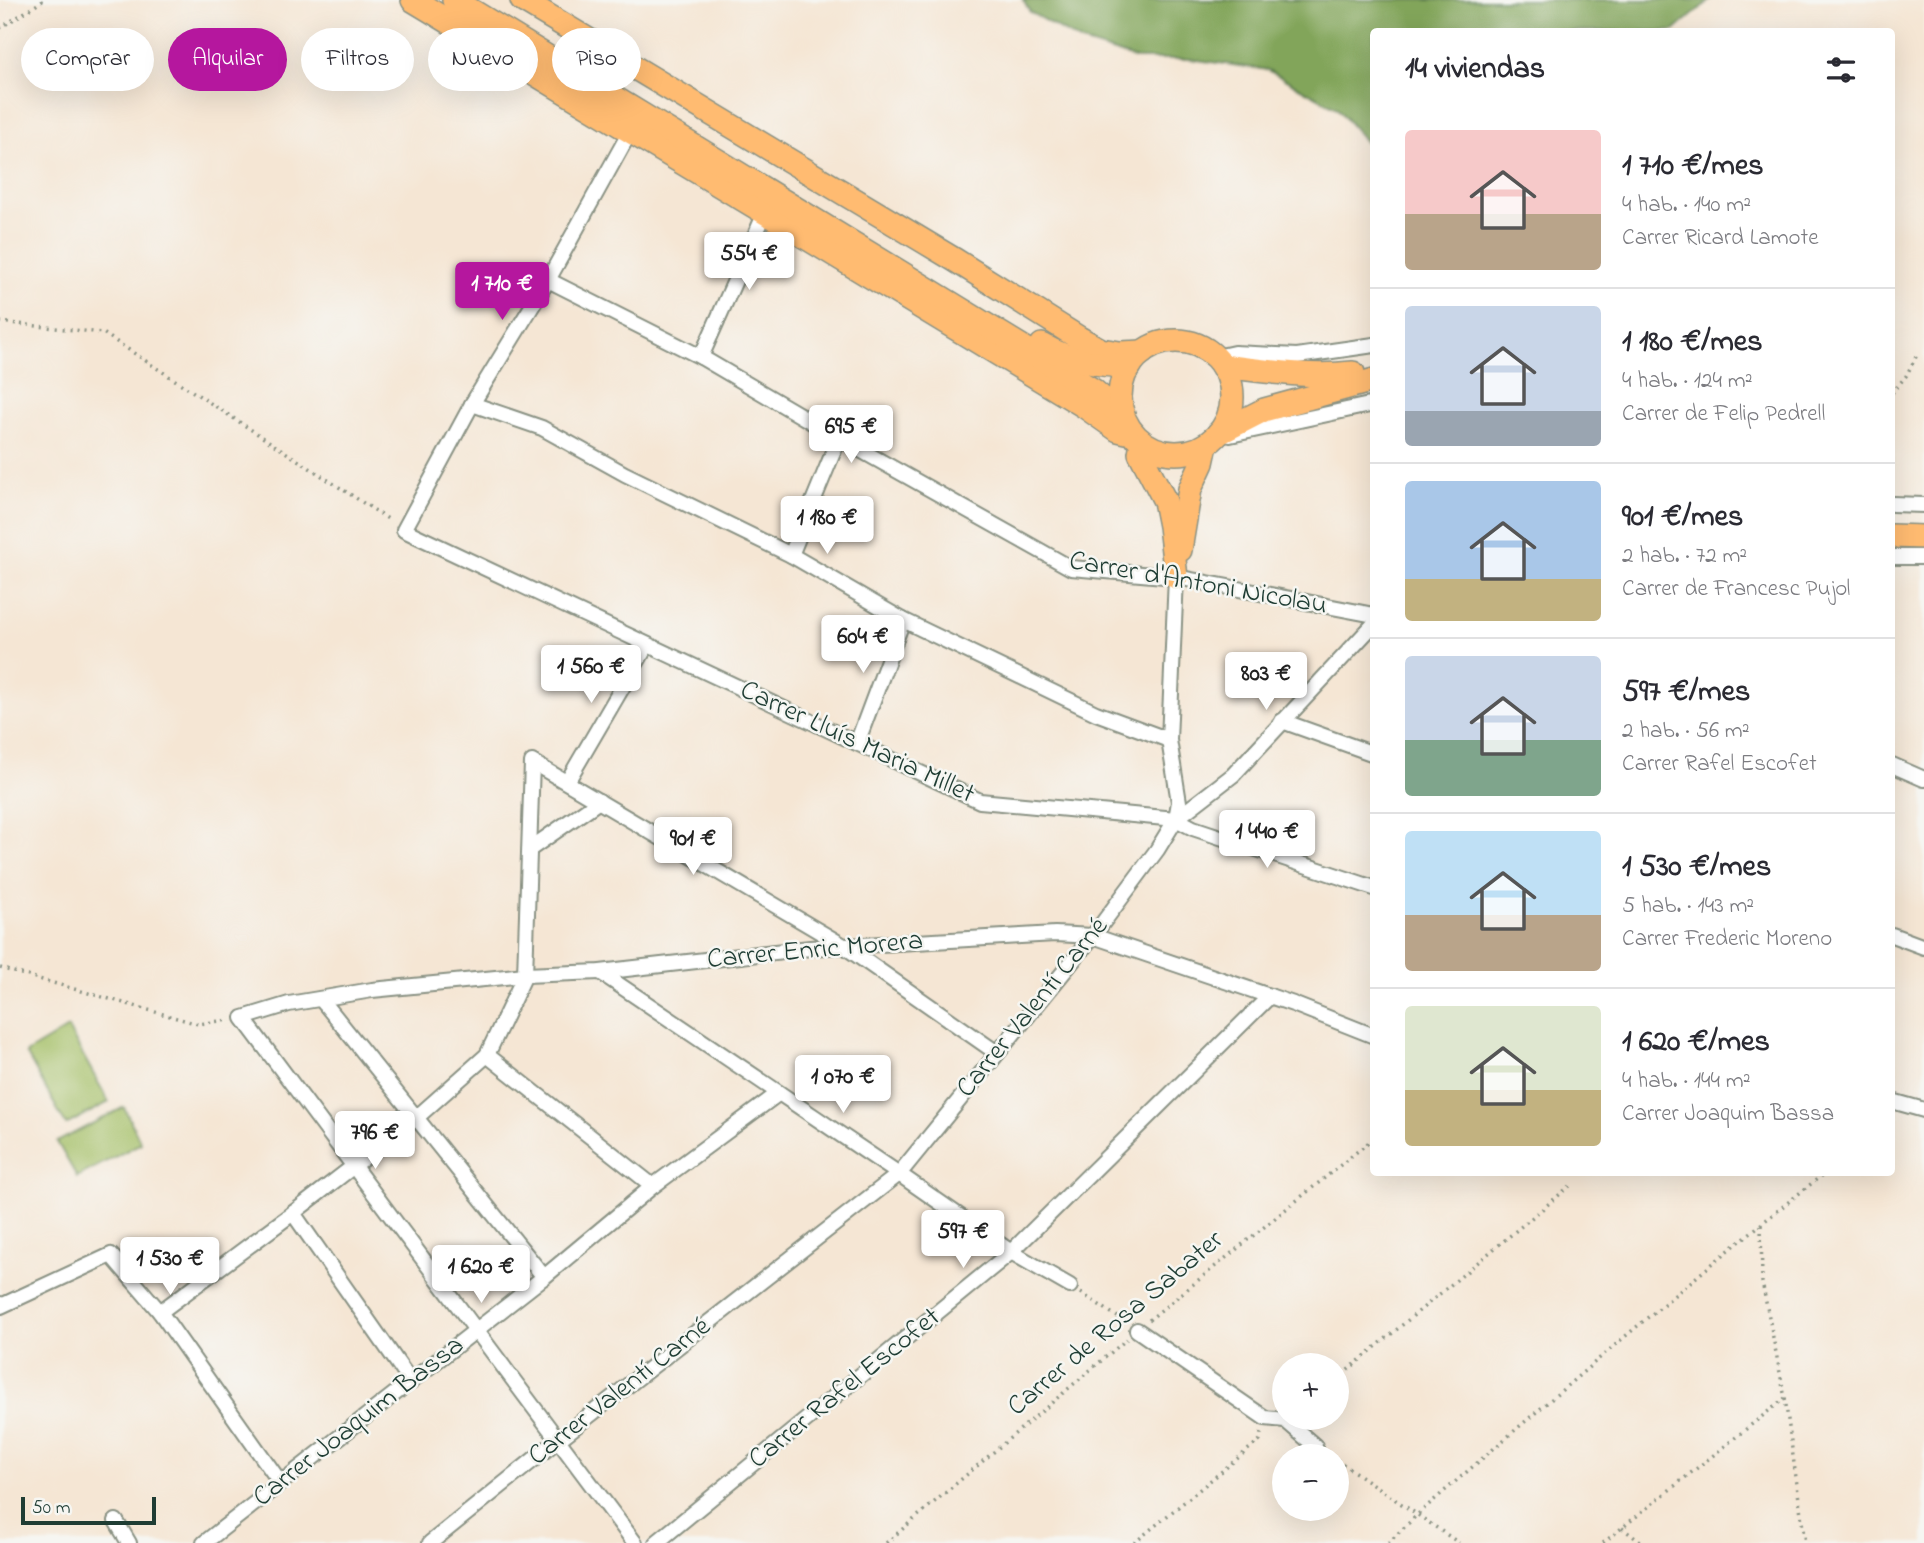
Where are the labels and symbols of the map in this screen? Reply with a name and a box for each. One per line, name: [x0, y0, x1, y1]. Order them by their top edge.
pin: 554 €: [700, 232, 798, 292]
pin: 1 710 €: [437, 262, 567, 322]
pin: 695 €: [802, 406, 900, 465]
pin: 1 180 €: [762, 496, 892, 556]
street label: Carrer d'Antoni Nicolau: [1066, 541, 1330, 627]
pin: 604 €: [814, 616, 912, 675]
pin: 1 560 €: [526, 646, 656, 705]
pin: 803 €: [1217, 652, 1315, 712]
street label: Carrer Lluís Maria Millet: [733, 671, 981, 815]
pin: 1 440 €: [1202, 810, 1332, 870]
pin: 901 €: [644, 818, 742, 877]
street label: Carrer Valentí Carné: [947, 908, 1119, 1107]
street label: Carrer Enric Morera: [705, 921, 925, 981]
pin: 1 070 €: [778, 1056, 908, 1115]
pin: 796 €: [326, 1112, 424, 1171]
pin: 597 €: [914, 1210, 1012, 1270]
street label: Carrer de Rosa Sabater: [999, 1221, 1233, 1427]
pin: 1 530 €: [105, 1238, 235, 1297]
pin: 1 620 €: [416, 1246, 546, 1305]
street label: Carrer Rafel Escofet: [740, 1298, 950, 1480]
street label: Carrer Valentí Carné: [520, 1307, 721, 1477]
street label: Carrer Joaquim Bassa: [245, 1326, 473, 1518]
scale bar: [21, 1494, 156, 1526]

